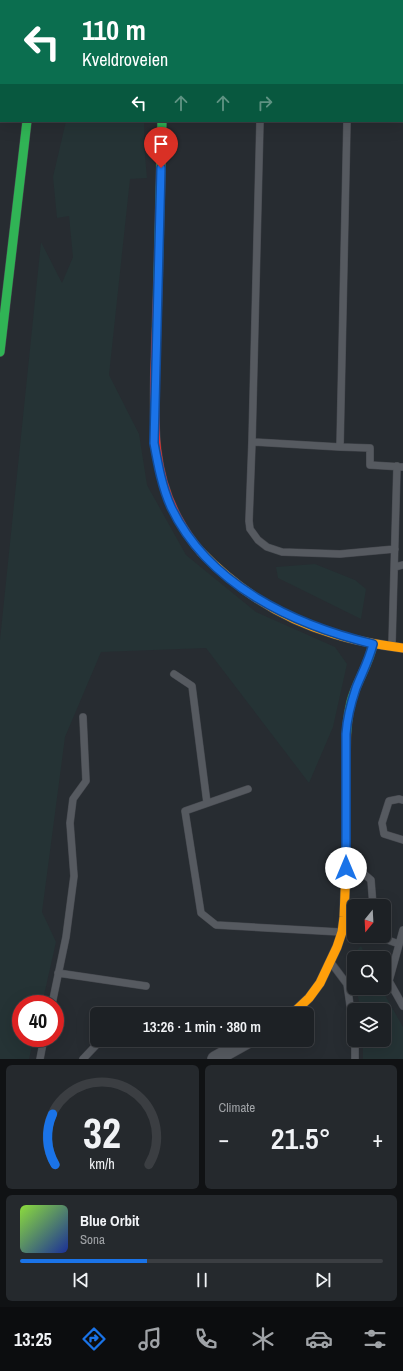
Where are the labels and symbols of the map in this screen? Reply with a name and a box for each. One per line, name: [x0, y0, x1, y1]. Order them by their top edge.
pin: [144, 127, 178, 168]
position arrow: [325, 847, 367, 889]
north arrow: [347, 899, 391, 943]
speed limit sign: 40: [12, 995, 64, 1047]

